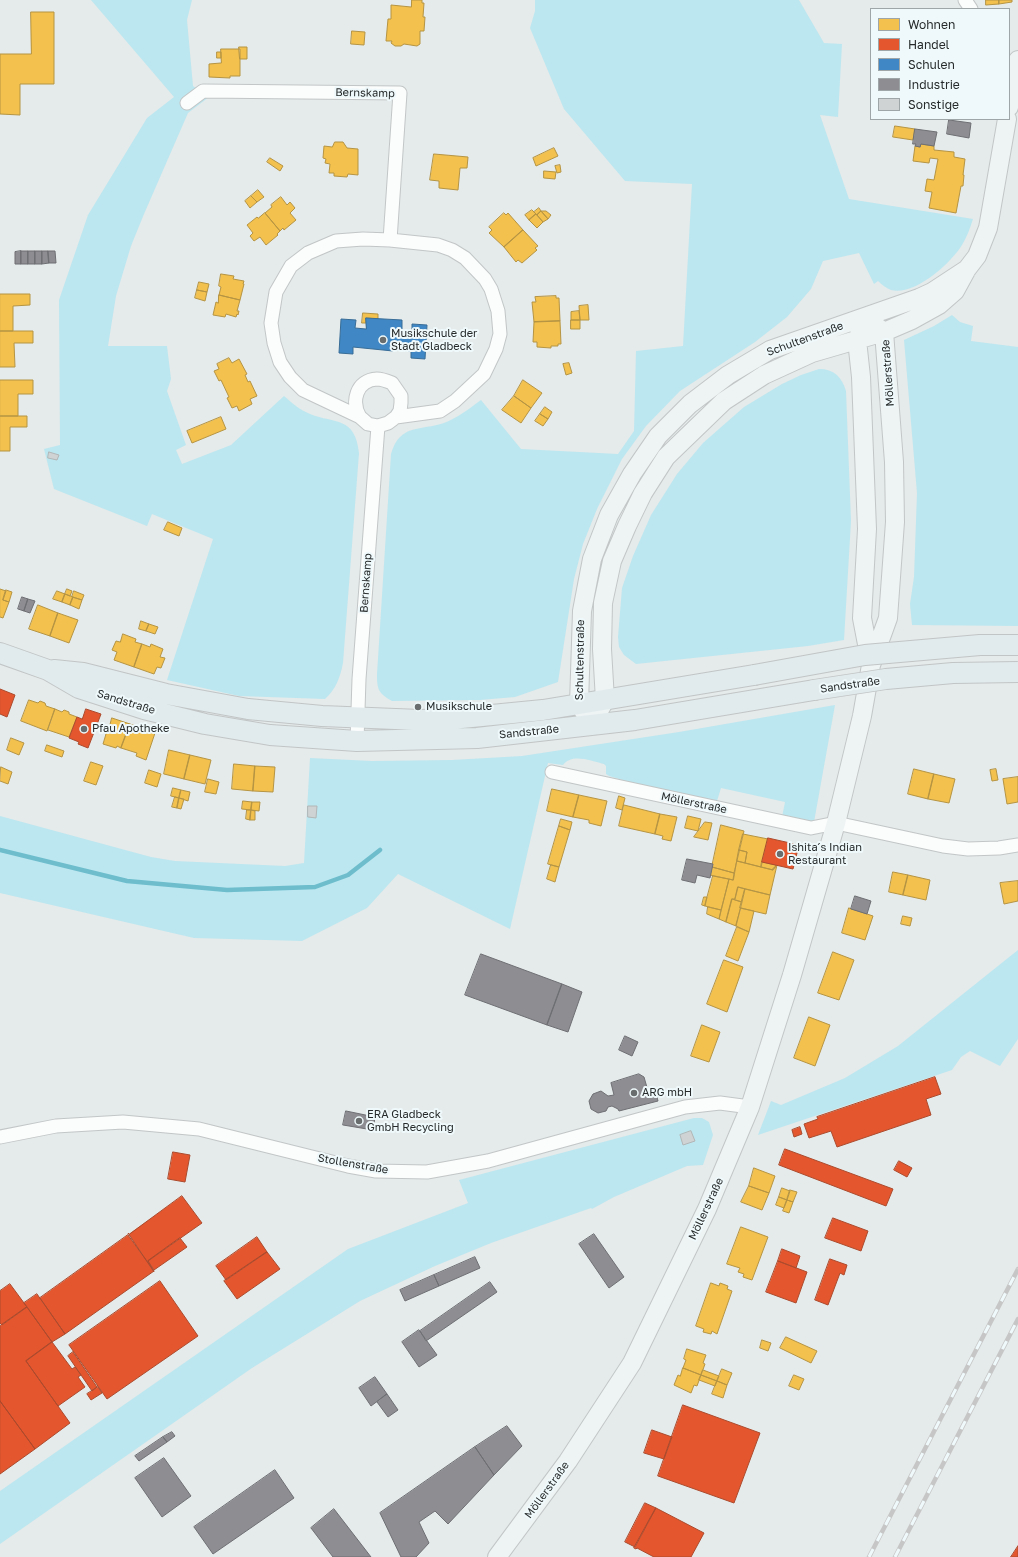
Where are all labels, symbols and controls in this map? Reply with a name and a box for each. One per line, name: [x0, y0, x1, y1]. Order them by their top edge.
legend: [870, 8, 1010, 120]
text: Wohnen: [908, 17, 955, 32]
text: Handel: [908, 37, 949, 52]
text: Schulen: [908, 57, 955, 72]
text: Industrie: [908, 77, 960, 92]
street label: Bernskamp: [335, 86, 395, 100]
text: Sonstige: [908, 97, 959, 112]
street label: Schultenstraße: [765, 319, 845, 359]
place label: Musikschule der Stadt Gladbeck: [391, 327, 477, 353]
marker: Musikschule der Stadt Gladbeck: [378, 335, 388, 345]
street label: Möllerstraße: [879, 339, 897, 407]
street label: Bernskamp: [357, 553, 375, 613]
street label: Schultenstraße: [573, 620, 587, 700]
street label: Sandstraße: [819, 674, 881, 696]
street label: Sandstraße: [95, 687, 157, 717]
place label: Musikschule: [426, 700, 492, 714]
marker: Musikschule: [413, 702, 423, 712]
place label: Pfau Apotheke: [92, 722, 169, 736]
street label: Sandstraße: [498, 722, 560, 742]
marker: Pfau Apotheke: [79, 724, 89, 734]
street label: Möllerstraße: [660, 790, 728, 816]
place label: Ishita´s Indian Restaurant: [788, 841, 862, 867]
marker: Ishita´s Indian Restaurant: [775, 849, 785, 859]
place label: ARG mbH: [642, 1086, 692, 1100]
marker: ARG mbH: [629, 1088, 639, 1098]
place label: ERA Gladbeck GmbH Recycling: [367, 1108, 454, 1134]
marker: ERA Gladbeck GmbH Recycling: [354, 1116, 364, 1126]
street label: Stollenstraße: [317, 1151, 389, 1177]
street label: Möllerstraße: [686, 1176, 726, 1242]
street label: Möllerstraße: [522, 1459, 572, 1521]

